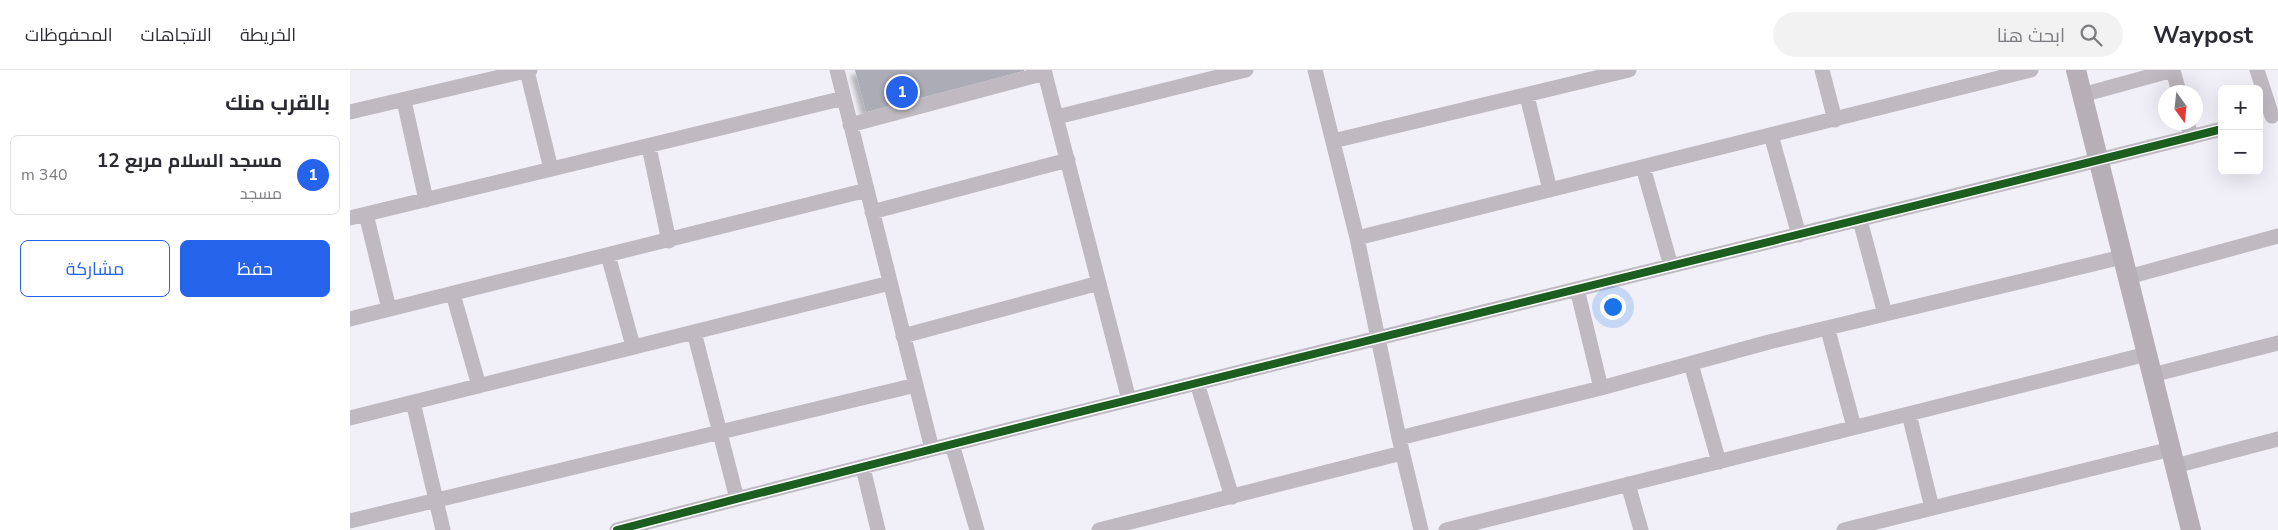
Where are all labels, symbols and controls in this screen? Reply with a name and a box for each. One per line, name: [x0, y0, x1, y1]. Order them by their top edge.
search box: [1773, 12, 2123, 57]
text: Waypost: [2153, 19, 2253, 51]
icon: search: [2077, 21, 2105, 49]
text: المحفوظات: [25, 23, 113, 47]
text: الاتجاهات: [141, 23, 212, 47]
text: الخريطة: [240, 23, 296, 47]
text: ابحث هنا: [1997, 23, 2065, 49]
pin: 1: [886, 73, 918, 111]
north arrow: [2158, 85, 2203, 130]
map controls: [2218, 85, 2263, 175]
button: +: [2218, 85, 2263, 130]
text: بالقرب منك: [225, 89, 330, 117]
button: −: [2218, 130, 2263, 175]
text: مسجد السلام مربع 12: [97, 148, 282, 174]
text: 340 m: [21, 164, 68, 186]
text: 1: [308, 164, 318, 186]
text: مسجد: [240, 183, 282, 205]
button: مشاركة: [20, 240, 170, 297]
button: حفظ: [180, 240, 330, 297]
your location: [1600, 294, 1626, 320]

